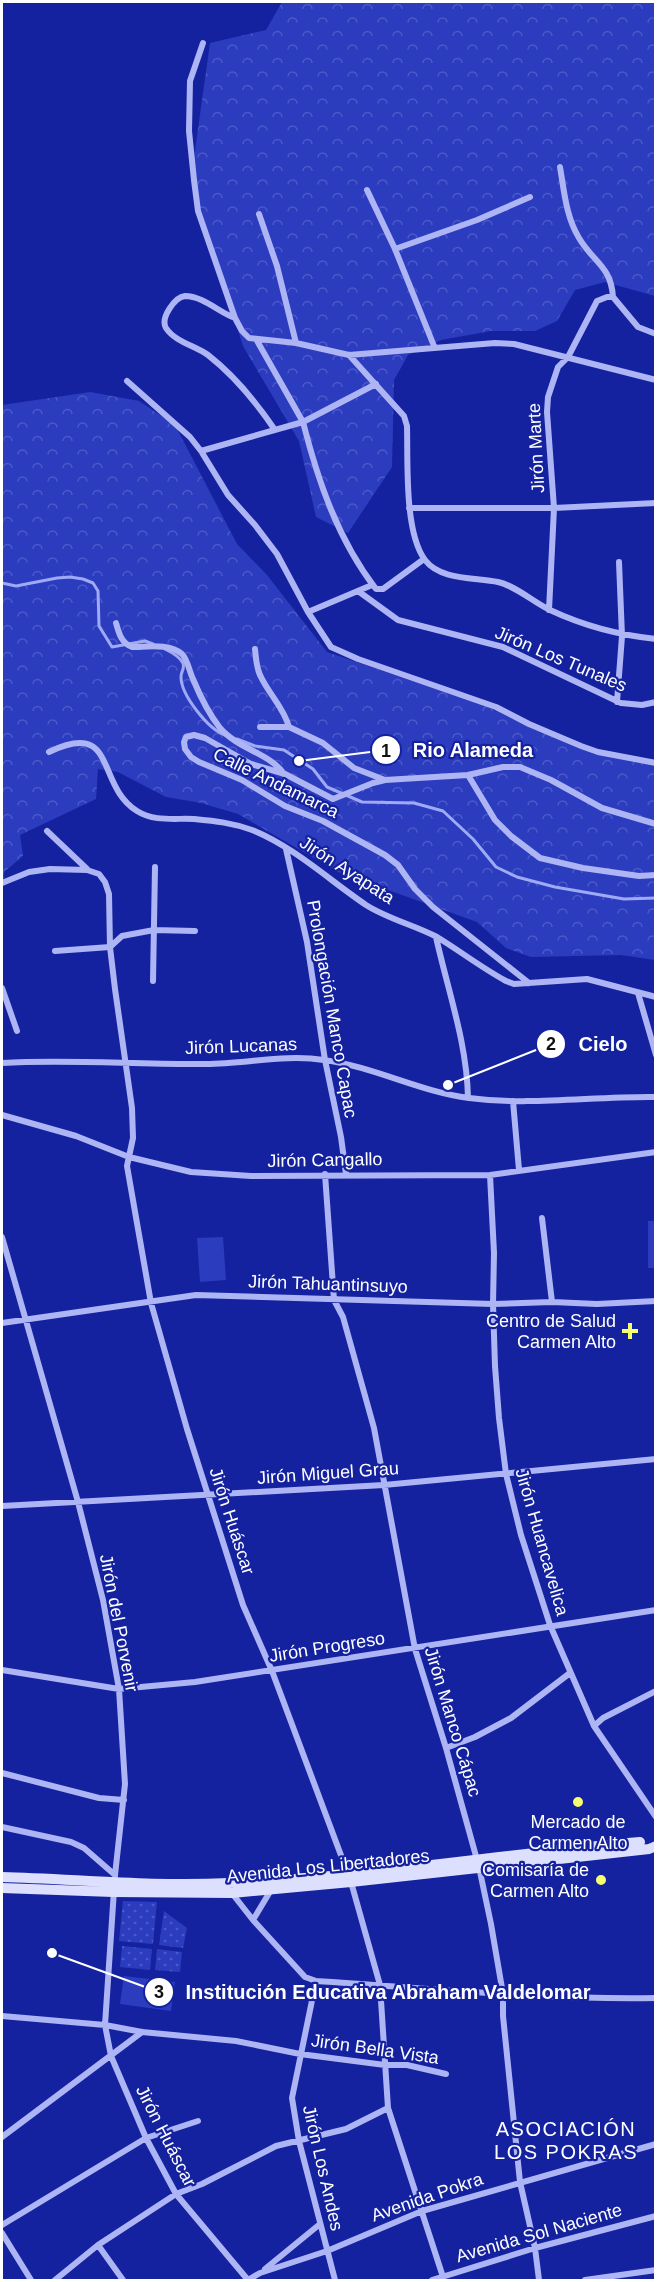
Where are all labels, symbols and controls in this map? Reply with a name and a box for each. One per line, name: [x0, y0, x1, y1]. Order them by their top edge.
street label: Jirón Marte: [524, 403, 548, 493]
street label: Jirón Los Tunales: [492, 622, 630, 696]
callout: Rio Alameda: [371, 731, 546, 769]
text: Rio Alameda: [413, 739, 534, 761]
text: 1: [381, 741, 391, 761]
street label: Calle Andamarca: [210, 744, 343, 822]
street label: Jirón Ayapata: [296, 832, 399, 909]
street label: Prolongación Manco Capac: [303, 898, 361, 1120]
callout: Cielo: [536, 1025, 639, 1063]
text: Cielo: [579, 1033, 627, 1055]
street label: Jirón Lucanas: [185, 1034, 297, 1058]
text: 2: [546, 1034, 556, 1054]
street label: Jirón Cangallo: [267, 1149, 383, 1171]
street label: Jirón Tahuantinsuyo: [248, 1271, 408, 1297]
place label: Centro de Salud Carmen Alto: [486, 1311, 616, 1352]
marker: Centro de Salud Carmen Alto: [621, 1322, 639, 1340]
street label: Jirón Miguel Grau: [256, 1458, 400, 1488]
street label: Jirón Huáscar: [205, 1465, 259, 1577]
street label: Jirón Huancavelica: [511, 1466, 573, 1619]
street label: Jirón del Porvenir: [96, 1552, 142, 1694]
street label: Jirón Progreso: [268, 1628, 386, 1666]
street label: Jirón Manco Cápac: [421, 1645, 485, 1799]
marker: Mercado de Carmen Alto: [571, 1795, 585, 1809]
place label: Mercado de Carmen Alto: [528, 1812, 628, 1853]
street label: Avenida Los Libertadores: [226, 1845, 430, 1887]
place label: Comisaría de Carmen Alto: [482, 1860, 589, 1901]
marker: Comisaría de Carmen Alto: [594, 1873, 608, 1887]
callout: Institución Educativa Abraham Valdelomar: [144, 1973, 603, 2011]
text: Institución Educativa Abraham Valdelomar: [186, 1981, 591, 2003]
text: 3: [154, 1982, 164, 2002]
street label: Jirón Bella Vista: [310, 2030, 441, 2068]
street label: Jirón Huáscar: [132, 2082, 200, 2190]
street label: Jirón Los Andes: [299, 2103, 347, 2233]
district label: ASOCIACIÓN LOS POKRAS: [494, 2118, 638, 2163]
street label: Avenida Pokra: [369, 2168, 486, 2225]
street label: Avenida Sol Naciente: [454, 2200, 624, 2266]

